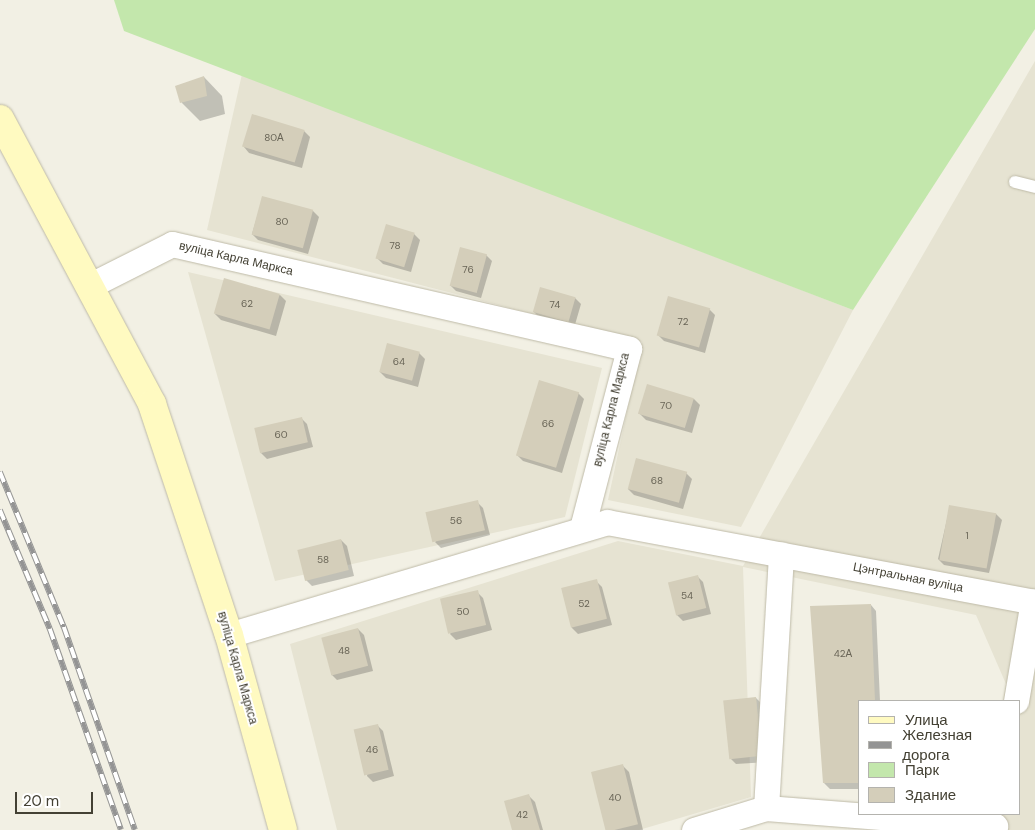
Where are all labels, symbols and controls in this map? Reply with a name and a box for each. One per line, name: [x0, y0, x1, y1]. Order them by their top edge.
house number: 80А: [264, 132, 284, 144]
house number: 80: [276, 216, 288, 228]
street label: вуліца Карла Маркса: [178, 239, 294, 279]
house number: 78: [389, 240, 401, 252]
house number: 76: [462, 264, 474, 276]
house number: 62: [241, 298, 253, 310]
house number: 74: [550, 299, 560, 311]
house number: 72: [678, 316, 688, 328]
street label: вуліца Карла Маркса: [591, 352, 633, 468]
house number: 64: [393, 356, 405, 368]
house number: 70: [660, 400, 672, 412]
house number: 66: [542, 418, 554, 430]
house number: 60: [274, 429, 288, 441]
house number: 68: [651, 475, 663, 487]
house number: 56: [450, 515, 462, 527]
house number: 1: [965, 530, 969, 542]
house number: 58: [317, 554, 329, 566]
street label: Цэнтральная вуліца: [852, 560, 964, 596]
house number: 54: [681, 590, 693, 602]
house number: 52: [578, 598, 590, 610]
house number: 50: [457, 606, 469, 618]
street label: вуліца Карла Маркса: [214, 610, 260, 726]
house number: 48: [338, 645, 350, 657]
house number: 42А: [834, 648, 852, 660]
legend: [858, 700, 1020, 815]
text: Улица: [905, 710, 948, 730]
text: Железная дорога: [902, 725, 972, 765]
house number: 46: [366, 744, 378, 756]
text: Парк: [905, 760, 939, 780]
scale bar: [18, 782, 95, 814]
text: Здание: [905, 785, 956, 805]
text: 20 m: [23, 791, 59, 811]
house number: 40: [609, 792, 621, 804]
house number: 42: [516, 809, 528, 821]

